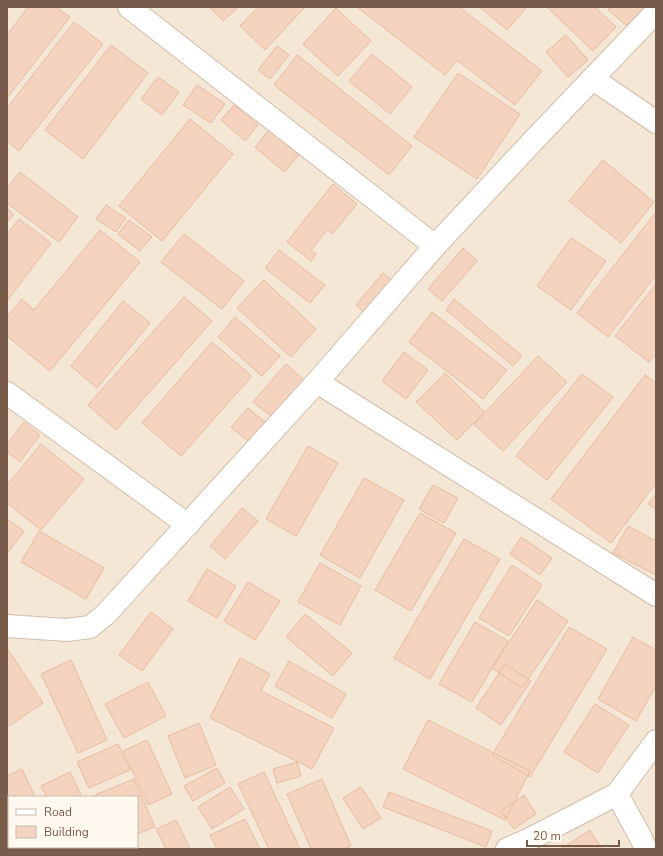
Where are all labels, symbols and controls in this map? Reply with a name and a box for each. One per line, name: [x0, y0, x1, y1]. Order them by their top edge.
legend: [8, 796, 138, 848]
text: Road: [44, 804, 72, 820]
scale bar: [527, 822, 619, 848]
text: Building: [44, 824, 89, 840]
text: 20 m: [533, 828, 561, 844]

